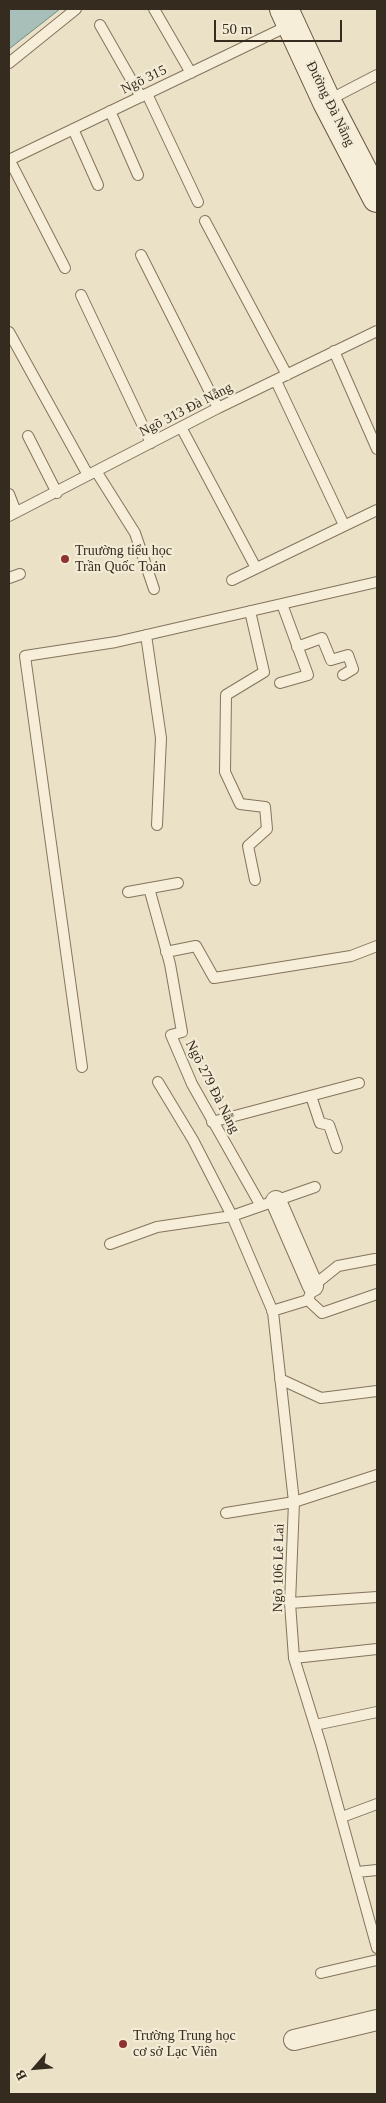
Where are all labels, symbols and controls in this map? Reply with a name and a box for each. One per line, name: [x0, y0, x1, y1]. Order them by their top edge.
scale bar: [216, 10, 344, 42]
text: 50 m: [222, 21, 252, 37]
street label: Đường Đà Nẵng: [302, 59, 358, 149]
street label: Ngõ 315: [118, 62, 170, 98]
street label: Ngõ 313 Đà Nẵng: [137, 379, 235, 441]
place label: Truường tiểu học Trần Quốc Toản: [75, 543, 172, 576]
marker: Truường tiểu học Trần Quốc Toản: [59, 553, 71, 565]
street label: Ngõ 279 Đà Nẵng: [181, 1038, 243, 1136]
street label: Ngõ 106 Lê Lai: [270, 1523, 288, 1613]
place label: Trường Trung học cơ sở Lạc Viên: [133, 2028, 236, 2060]
marker: Trường Trung học cơ sở Lạc Viên: [117, 2038, 129, 2050]
north arrow: [10, 2043, 60, 2093]
text: B: [12, 2067, 30, 2083]

